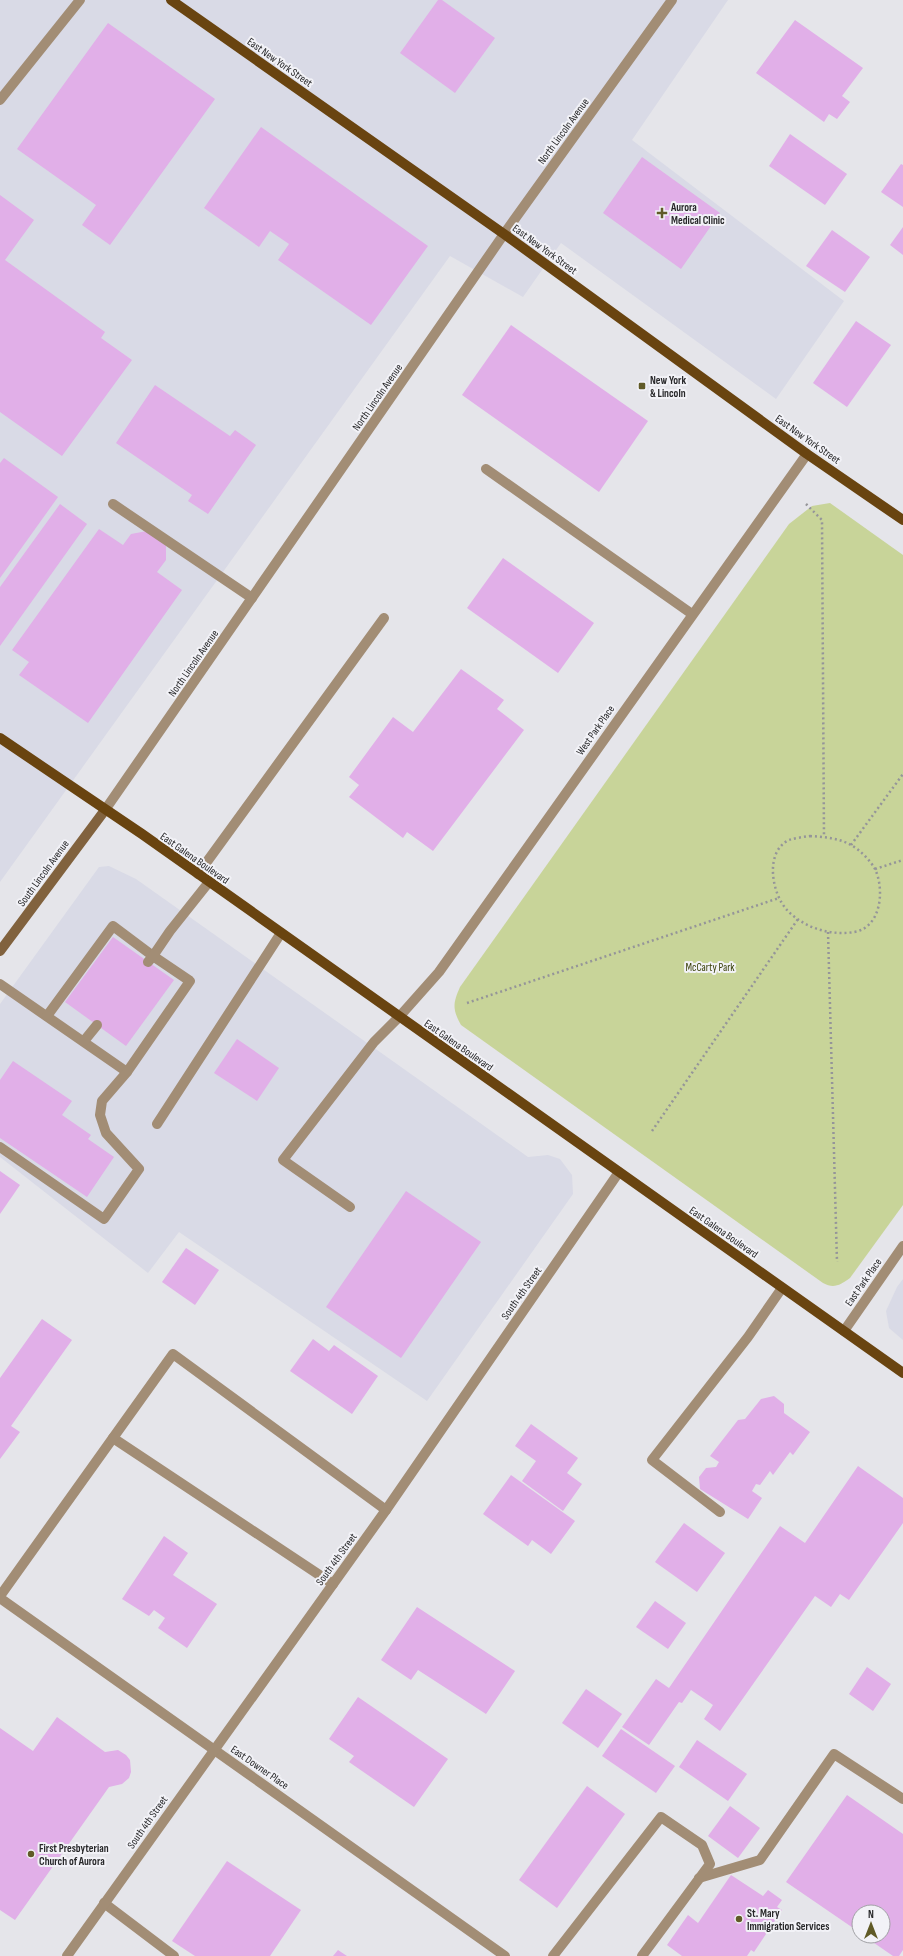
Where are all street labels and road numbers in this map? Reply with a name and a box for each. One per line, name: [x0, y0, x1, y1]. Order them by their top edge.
street label: East New York Street: [245, 35, 315, 90]
street label: North Lincoln Avenue: [535, 96, 592, 167]
street label: East New York Street: [510, 222, 580, 278]
street label: North Lincoln Avenue: [350, 361, 405, 433]
street label: East New York Street: [773, 412, 843, 467]
street label: North Lincoln Avenue: [166, 627, 221, 699]
street label: West Park Place: [573, 703, 617, 758]
street label: East Galena Boulevard: [158, 830, 232, 887]
street label: South Lincoln Avenue: [15, 838, 72, 909]
street label: East Galena Boulevard: [422, 1017, 496, 1074]
street label: East Galena Boulevard: [687, 1204, 761, 1261]
street label: East Park Place: [842, 1256, 885, 1309]
street label: South 4th Street: [499, 1264, 545, 1322]
street label: South 4th Street: [313, 1530, 360, 1588]
street label: East Downer Place: [228, 1743, 291, 1792]
street label: South 4th Street: [125, 1793, 171, 1851]

